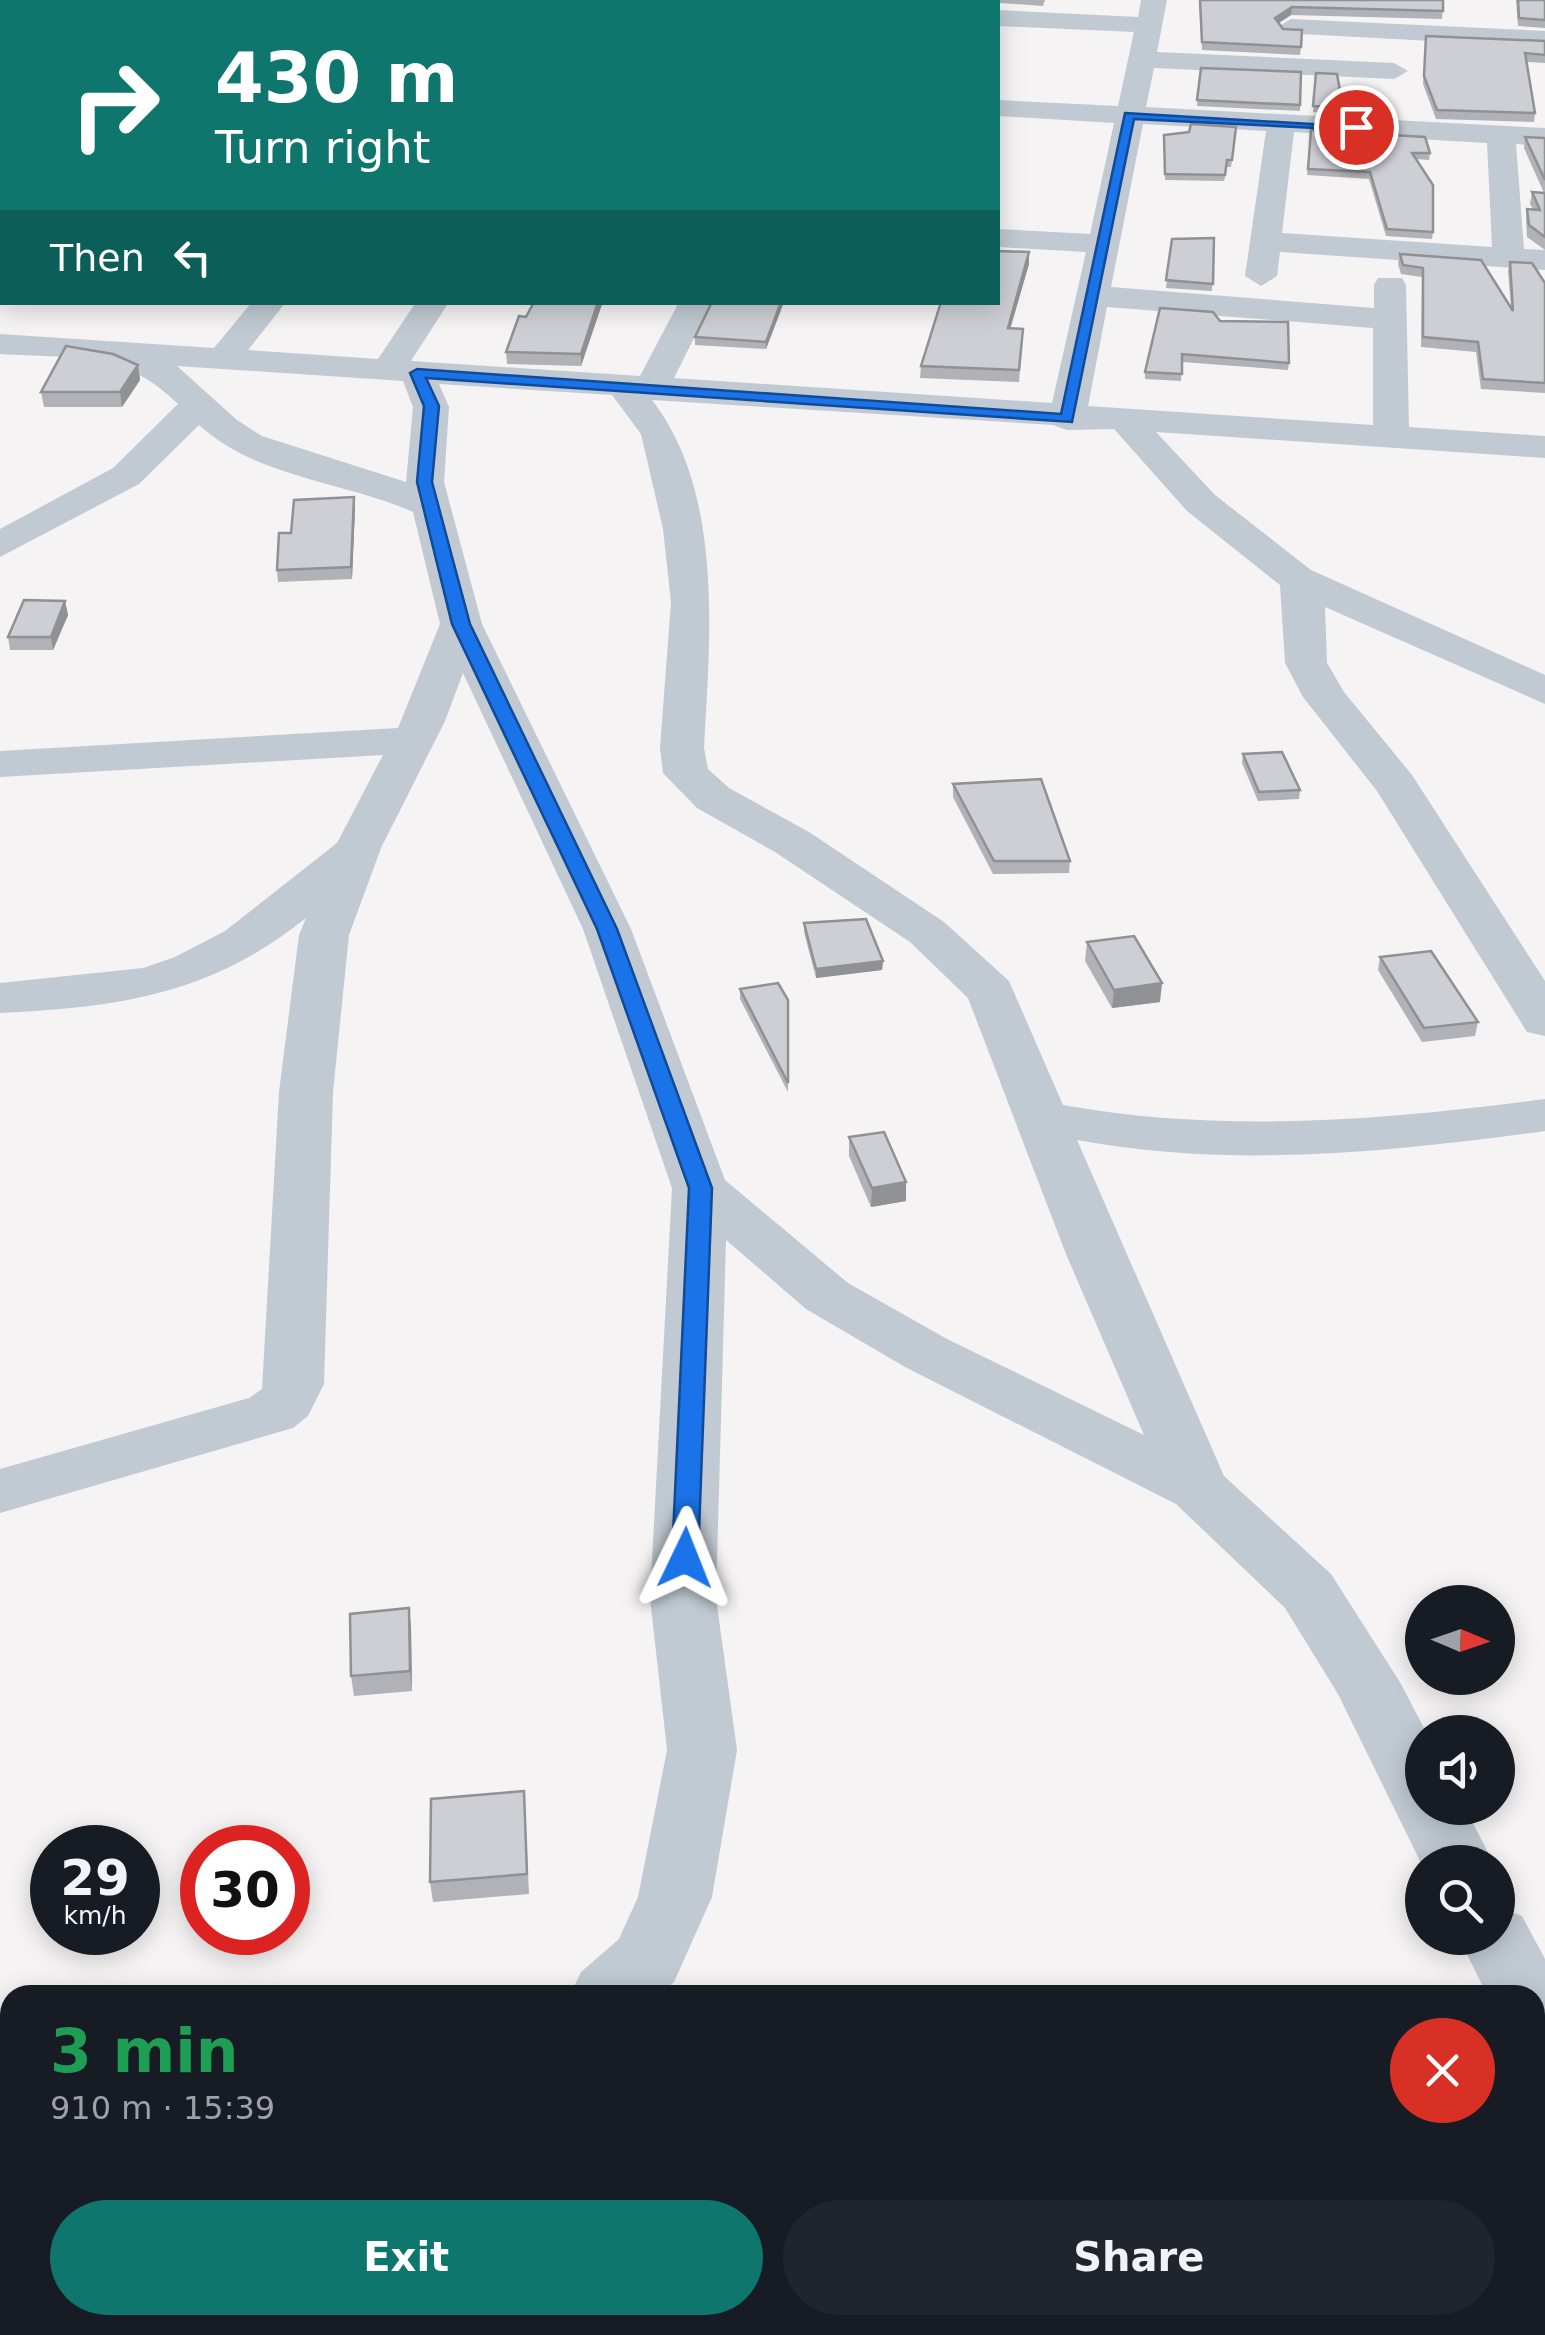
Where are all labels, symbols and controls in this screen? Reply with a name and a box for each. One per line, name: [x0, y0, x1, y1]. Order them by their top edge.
text: 430 m: [215, 37, 458, 119]
icon: right: [50, 40, 180, 170]
pin: [1314, 85, 1399, 170]
icon: arrive: [1329, 100, 1384, 155]
text: Turn right: [215, 121, 430, 174]
icon: left: [165, 230, 220, 285]
text: Then: [50, 236, 145, 280]
position arrow: [633, 1506, 737, 1610]
north arrow: [1405, 1585, 1515, 1695]
map controls: [1405, 1585, 1515, 1955]
button: sound: [1405, 1715, 1515, 1825]
speed limit sign: 30: [180, 1825, 310, 1955]
button: search: [1405, 1845, 1515, 1955]
text: 29: [60, 1849, 130, 1907]
text: km/h: [63, 1901, 127, 1930]
text: 3 min: [50, 2016, 238, 2086]
button: close: [1390, 2018, 1495, 2123]
text: 910 m · 15:39: [50, 2089, 275, 2127]
button: Exit: [50, 2200, 763, 2315]
button: Share: [783, 2200, 1495, 2315]

